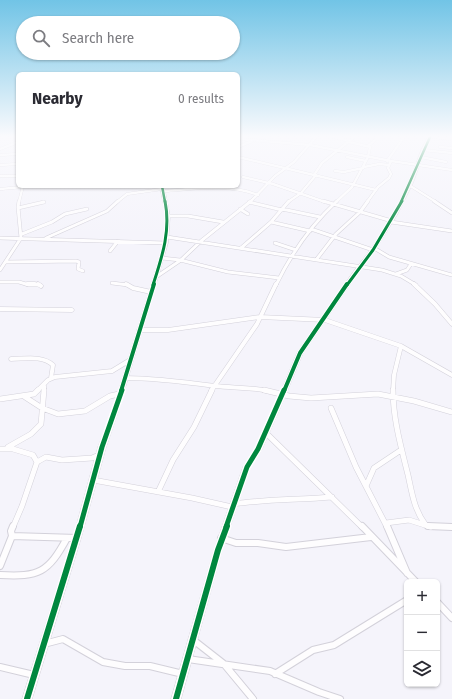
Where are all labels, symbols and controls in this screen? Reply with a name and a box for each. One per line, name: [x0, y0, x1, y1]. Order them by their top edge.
search box: [16, 16, 240, 60]
icon: search: [30, 27, 52, 49]
text: Search here: [62, 29, 134, 47]
text: Nearby: [32, 88, 83, 109]
text: 0 results: [178, 91, 224, 106]
map controls: [404, 579, 440, 687]
button: +: [404, 579, 440, 615]
button: −: [404, 615, 440, 651]
button: layers: [404, 651, 440, 687]

